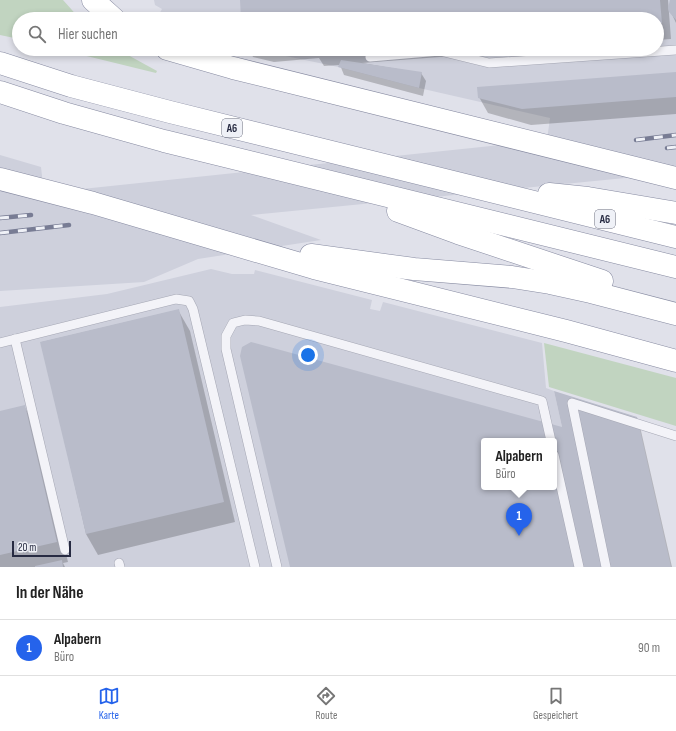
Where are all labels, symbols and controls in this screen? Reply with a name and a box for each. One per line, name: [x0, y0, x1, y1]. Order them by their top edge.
search box: [12, 12, 664, 56]
icon: search: [26, 23, 48, 45]
text: Hier suchen: [58, 25, 118, 44]
road number: A6: [222, 119, 242, 137]
road number: A6: [595, 210, 615, 228]
your location: [298, 345, 318, 365]
popup: [481, 438, 557, 490]
text: Alpabern: [495, 447, 543, 466]
text: Büro: [495, 466, 516, 482]
pin: 1: [506, 503, 532, 536]
scale bar: [12, 539, 71, 558]
text: 20 m: [18, 541, 36, 554]
text: In der Nähe: [16, 583, 83, 603]
text: Alpabern: [54, 630, 101, 649]
text: 1: [26, 640, 32, 656]
text: 90 m: [638, 640, 660, 656]
text: Büro: [54, 649, 74, 665]
tab: Karte: [98, 685, 120, 722]
tab: Route: [315, 685, 337, 722]
tab: Gespeichert: [533, 685, 578, 722]

